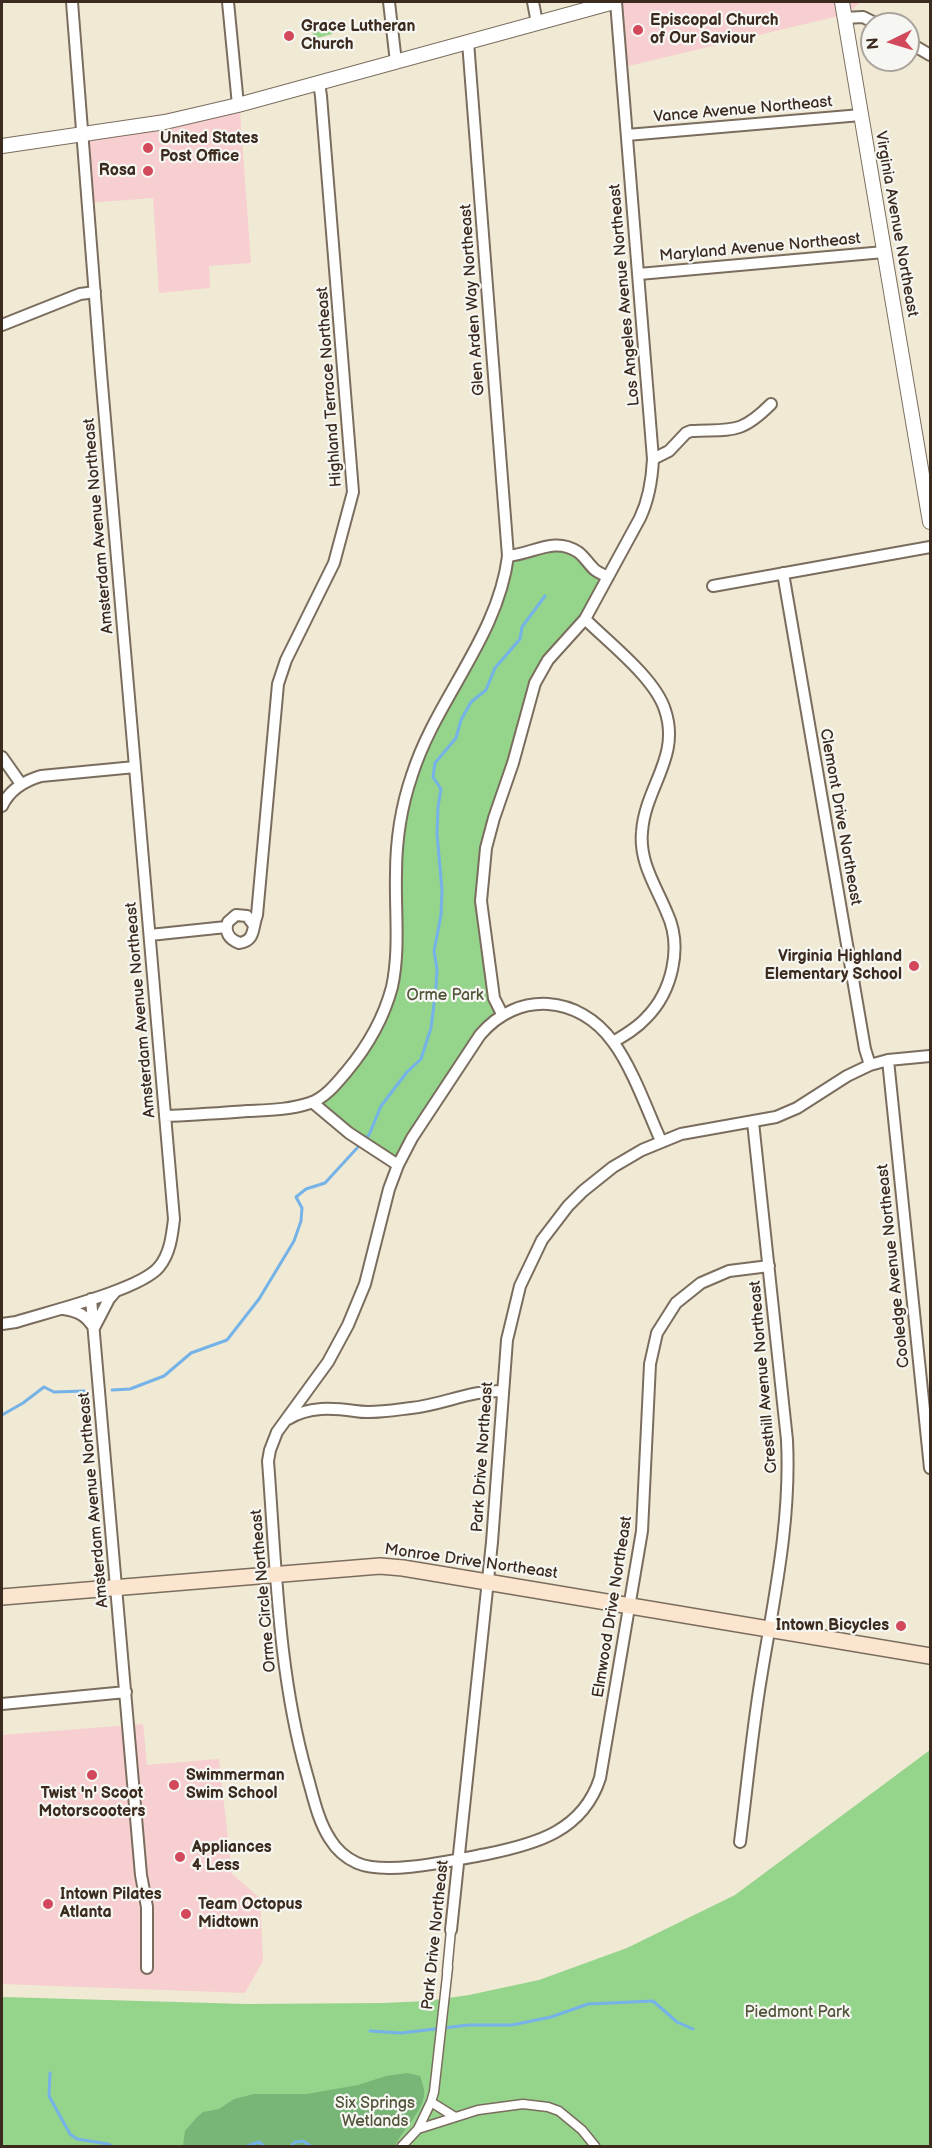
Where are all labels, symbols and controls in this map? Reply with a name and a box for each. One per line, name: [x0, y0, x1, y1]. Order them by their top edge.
place label: Episcopal Church of Our Saviour: [650, 11, 778, 49]
north arrow: [860, 12, 920, 72]
place label: Grace Lutheran Church: [301, 17, 415, 55]
marker: Episcopal Church of Our Saviour: [631, 23, 645, 37]
marker: Grace Lutheran Church: [282, 29, 296, 43]
text: N: [864, 37, 884, 50]
street label: Vance Avenue Northeast: [653, 93, 833, 127]
place label: United States Post Office: [160, 129, 258, 167]
street label: Virginia Avenue Northeast: [870, 130, 922, 318]
marker: United States Post Office: [141, 141, 155, 155]
place label: Rosa: [99, 161, 136, 181]
marker: Rosa: [141, 164, 155, 178]
street label: Los Angeles Avenue Northeast: [606, 183, 644, 407]
street label: Glen Arden Way Northeast: [457, 204, 489, 396]
street label: Maryland Avenue Northeast: [659, 230, 861, 266]
street label: Highland Terrace Northeast: [313, 286, 347, 488]
street label: Amsterdam Avenue Northeast: [80, 417, 118, 635]
street label: Clemont Drive Northeast: [815, 727, 865, 907]
street label: Amsterdam Avenue Northeast: [122, 901, 160, 1119]
place label: Virginia Highland Elementary School: [765, 947, 902, 985]
marker: Virginia Highland Elementary School: [907, 959, 921, 973]
park label: Orme Park: [406, 986, 484, 1006]
street label: Cooledge Avenue Northeast: [874, 1163, 914, 1369]
street label: Cresthill Avenue Northeast: [746, 1280, 782, 1474]
street label: Park Drive Northeast: [468, 1381, 498, 1533]
street label: Amsterdam Avenue Northeast: [75, 1391, 113, 1609]
street label: Orme Circle Northeast: [247, 1509, 281, 1673]
street label: Elmwood Drive Northeast: [589, 1515, 637, 1699]
street label: Monroe Drive Northeast: [383, 1540, 559, 1584]
place label: Intown Bicycles: [776, 1616, 889, 1636]
marker: Intown Bicycles: [894, 1619, 908, 1633]
place label: Swimmerman Swim School: [186, 1766, 285, 1804]
marker: Twist 'n' Scoot Motorscooters: [85, 1768, 99, 1782]
marker: Swimmerman Swim School: [167, 1778, 181, 1792]
place label: Twist 'n' Scoot Motorscooters: [39, 1784, 145, 1822]
place label: Appliances 4 Less: [192, 1838, 272, 1876]
marker: Appliances 4 Less: [173, 1850, 187, 1864]
street label: Park Drive Northeast: [419, 1859, 453, 2011]
place label: Intown Pilates Atlanta: [60, 1885, 162, 1923]
place label: Team Octopus Midtown: [198, 1895, 302, 1933]
marker: Intown Pilates Atlanta: [41, 1897, 55, 1911]
marker: Team Octopus Midtown: [179, 1907, 193, 1921]
park label: Piedmont Park: [744, 2003, 850, 2023]
park label: Six Springs Wetlands: [335, 2094, 415, 2132]

